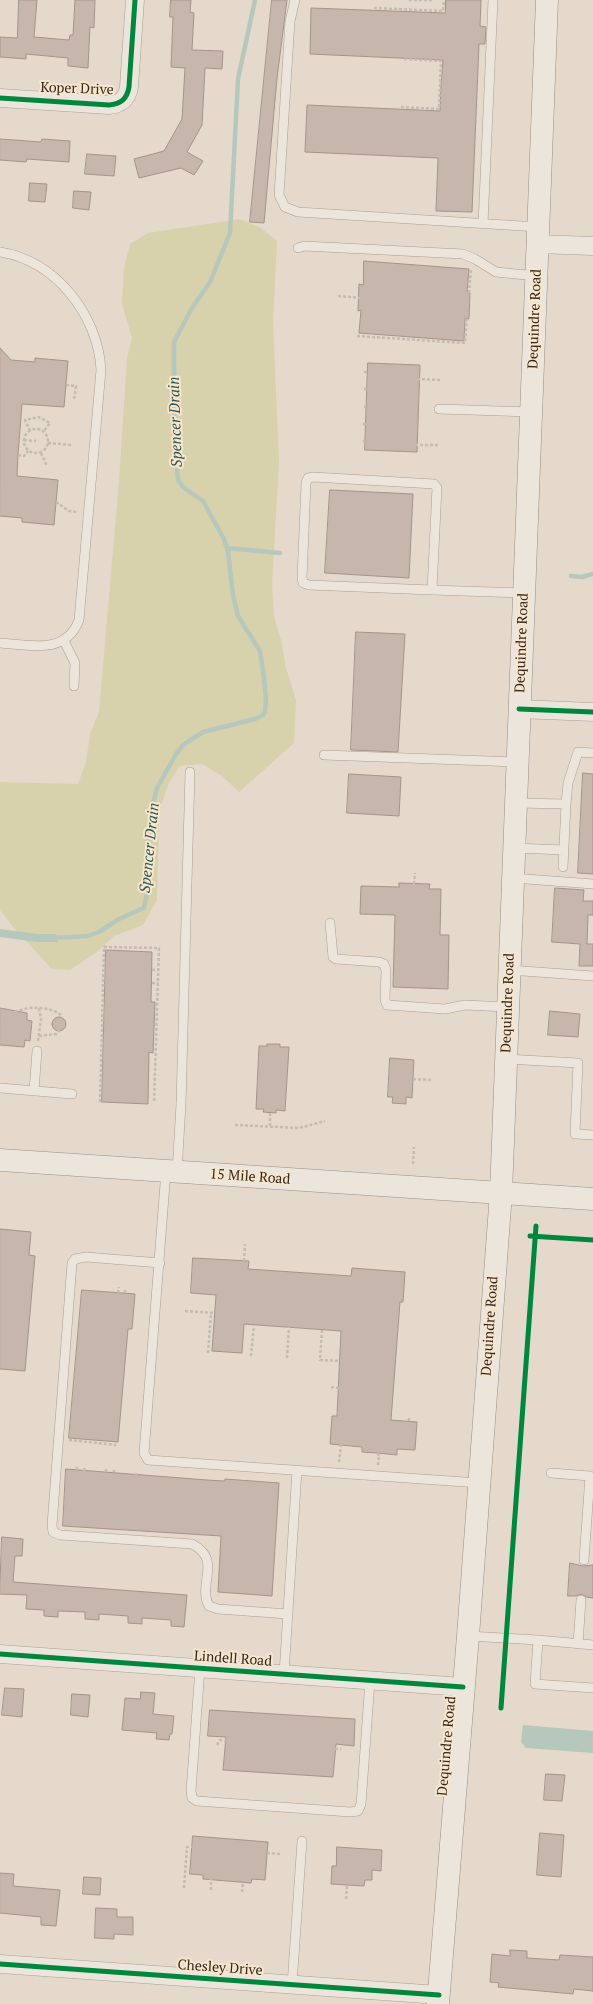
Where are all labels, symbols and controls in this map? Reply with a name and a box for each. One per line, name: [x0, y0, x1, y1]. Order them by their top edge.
street label: Koper Drive: [40, 79, 114, 99]
street label: Dequindre Road: [525, 269, 545, 369]
water label: Spencer Drain: [165, 376, 187, 468]
street label: Dequindre Road: [512, 593, 532, 693]
water label: Spencer Drain: [136, 802, 164, 894]
street label: Dequindre Road: [498, 953, 518, 1053]
street label: 15 Mile Road: [209, 1166, 291, 1188]
street label: Dequindre Road: [478, 1276, 502, 1376]
street label: Lindell Road: [193, 1648, 273, 1670]
street label: Dequindre Road: [434, 1695, 460, 1797]
street label: Chesley Drive: [177, 1957, 263, 1979]

